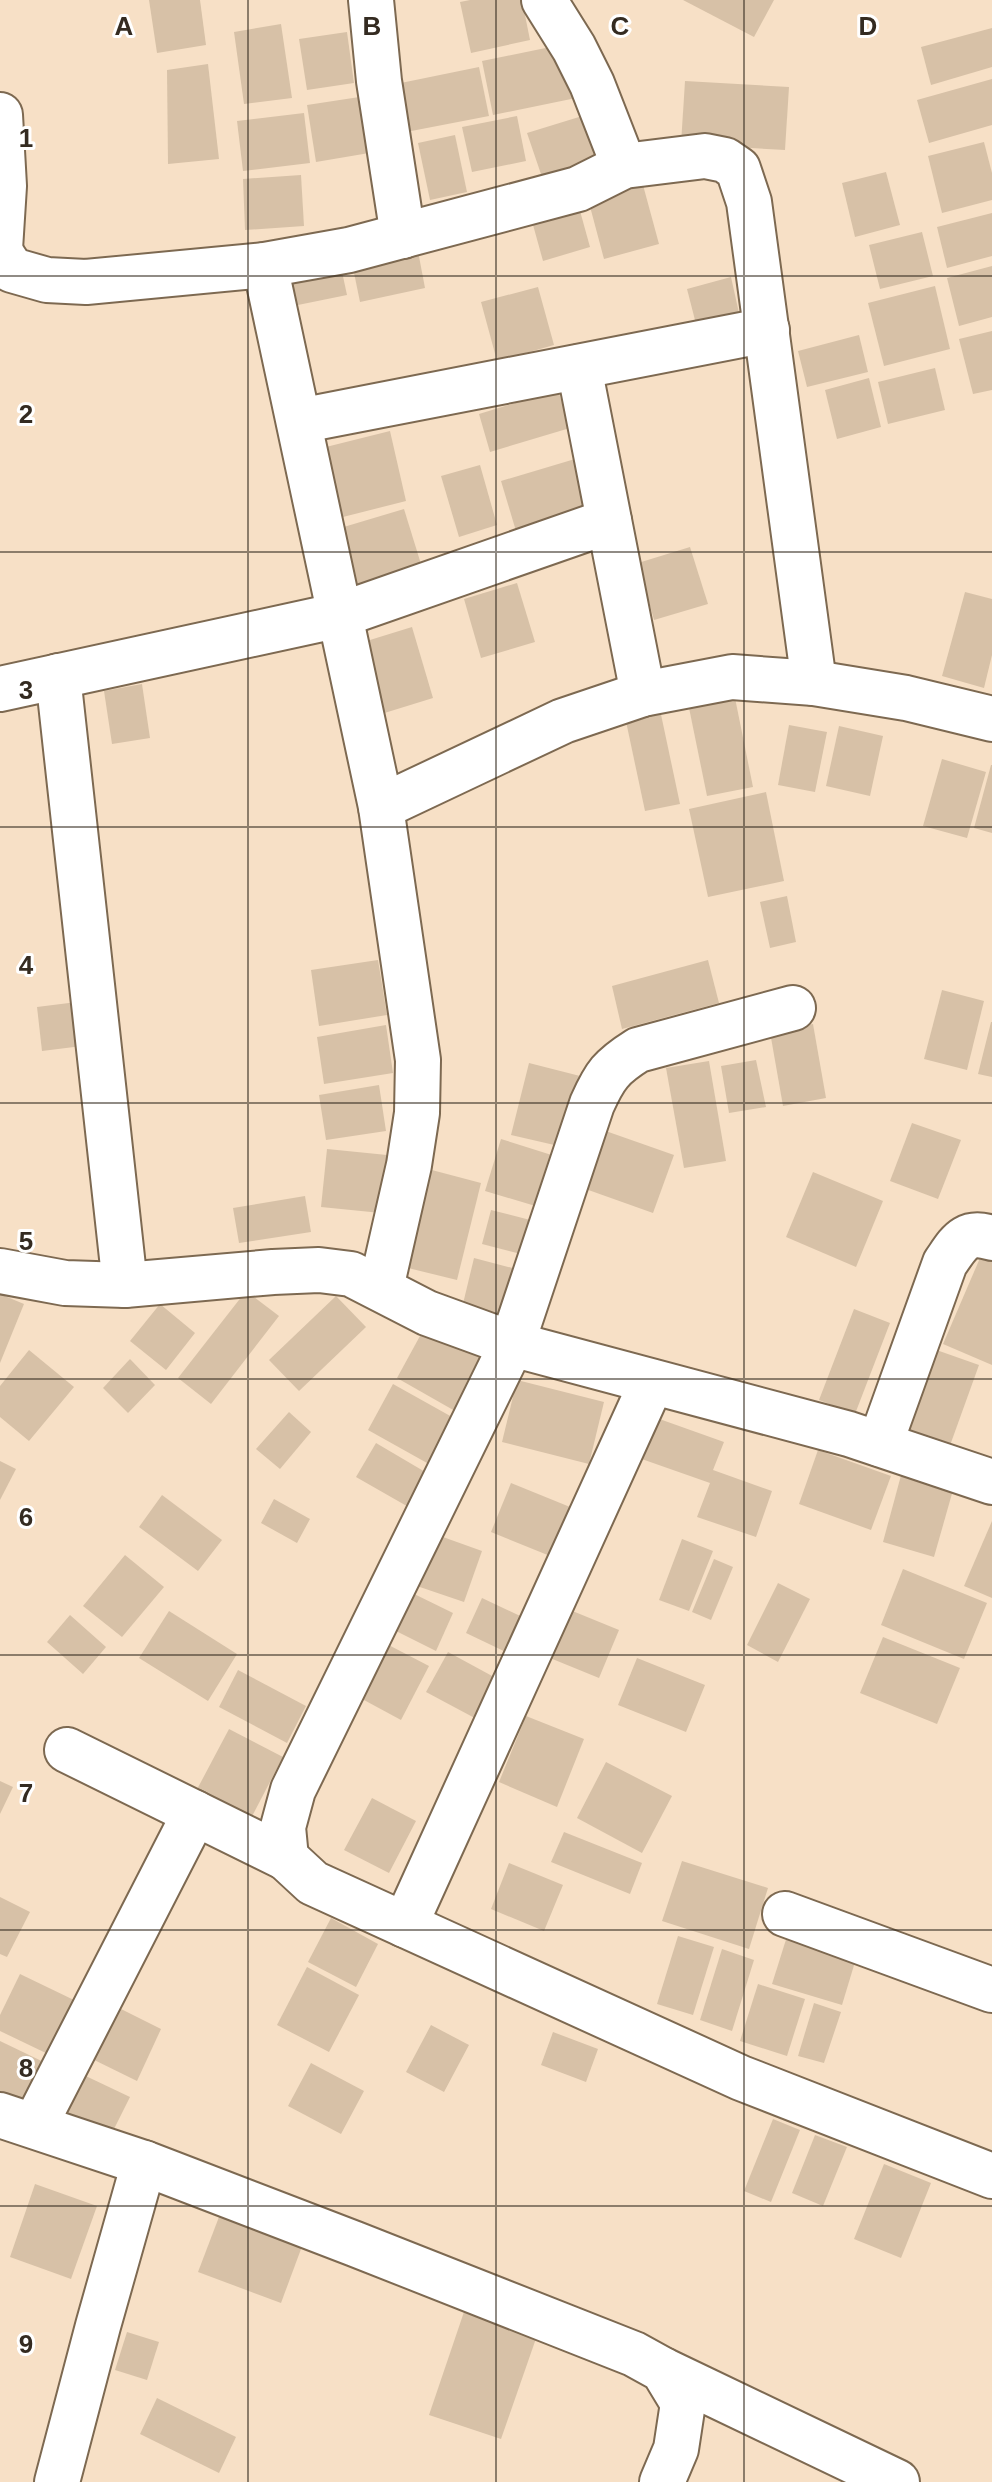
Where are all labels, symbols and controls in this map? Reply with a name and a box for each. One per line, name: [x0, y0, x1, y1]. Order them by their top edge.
text: A: [115, 11, 134, 41]
text: B: [363, 11, 381, 41]
text: C: [611, 11, 630, 41]
text: D: [859, 11, 877, 41]
text: 1: [19, 123, 33, 153]
text: 2: [19, 399, 33, 429]
text: 3: [19, 675, 33, 705]
text: 4: [19, 950, 34, 980]
text: 5: [19, 1226, 33, 1256]
text: 6: [19, 1502, 33, 1532]
text: 7: [19, 1778, 33, 1808]
text: 8: [19, 2053, 33, 2083]
text: 9: [19, 2329, 33, 2359]

